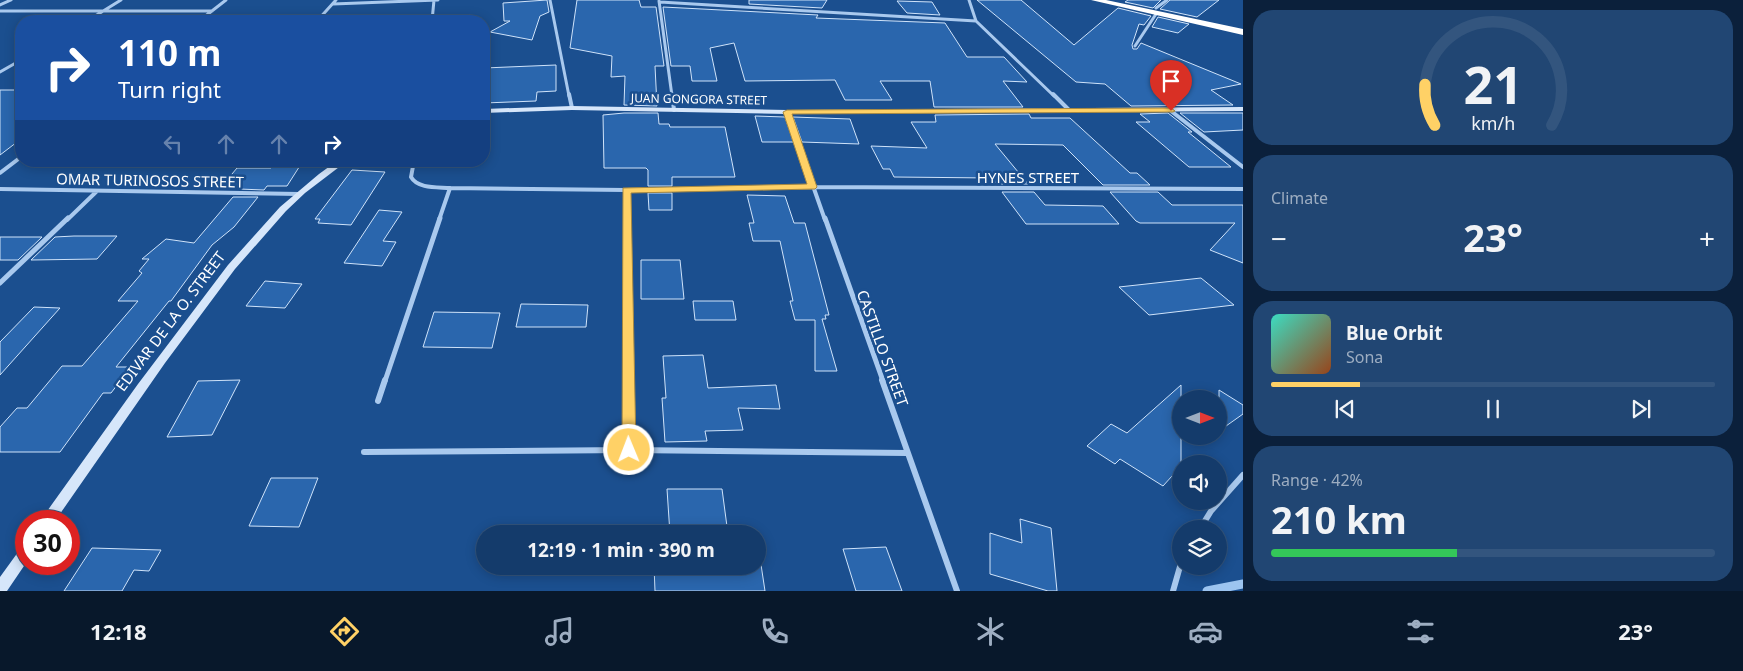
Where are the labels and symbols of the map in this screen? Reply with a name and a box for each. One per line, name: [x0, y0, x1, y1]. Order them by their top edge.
pin: [1150, 60, 1192, 111]
street label: JUAN GONGORA STREET: [630, 89, 768, 109]
street label: HYNES STREET: [977, 167, 1080, 187]
street label: OMAR TURINOSOS STREET: [56, 168, 245, 192]
street label: EDIVAR DE LA O. STREET: [111, 247, 230, 395]
street label: CASTILLO STREET: [853, 287, 914, 410]
north arrow: [1172, 390, 1228, 445]
position arrow: [602, 423, 654, 475]
speed limit sign: 30: [15, 510, 80, 575]

